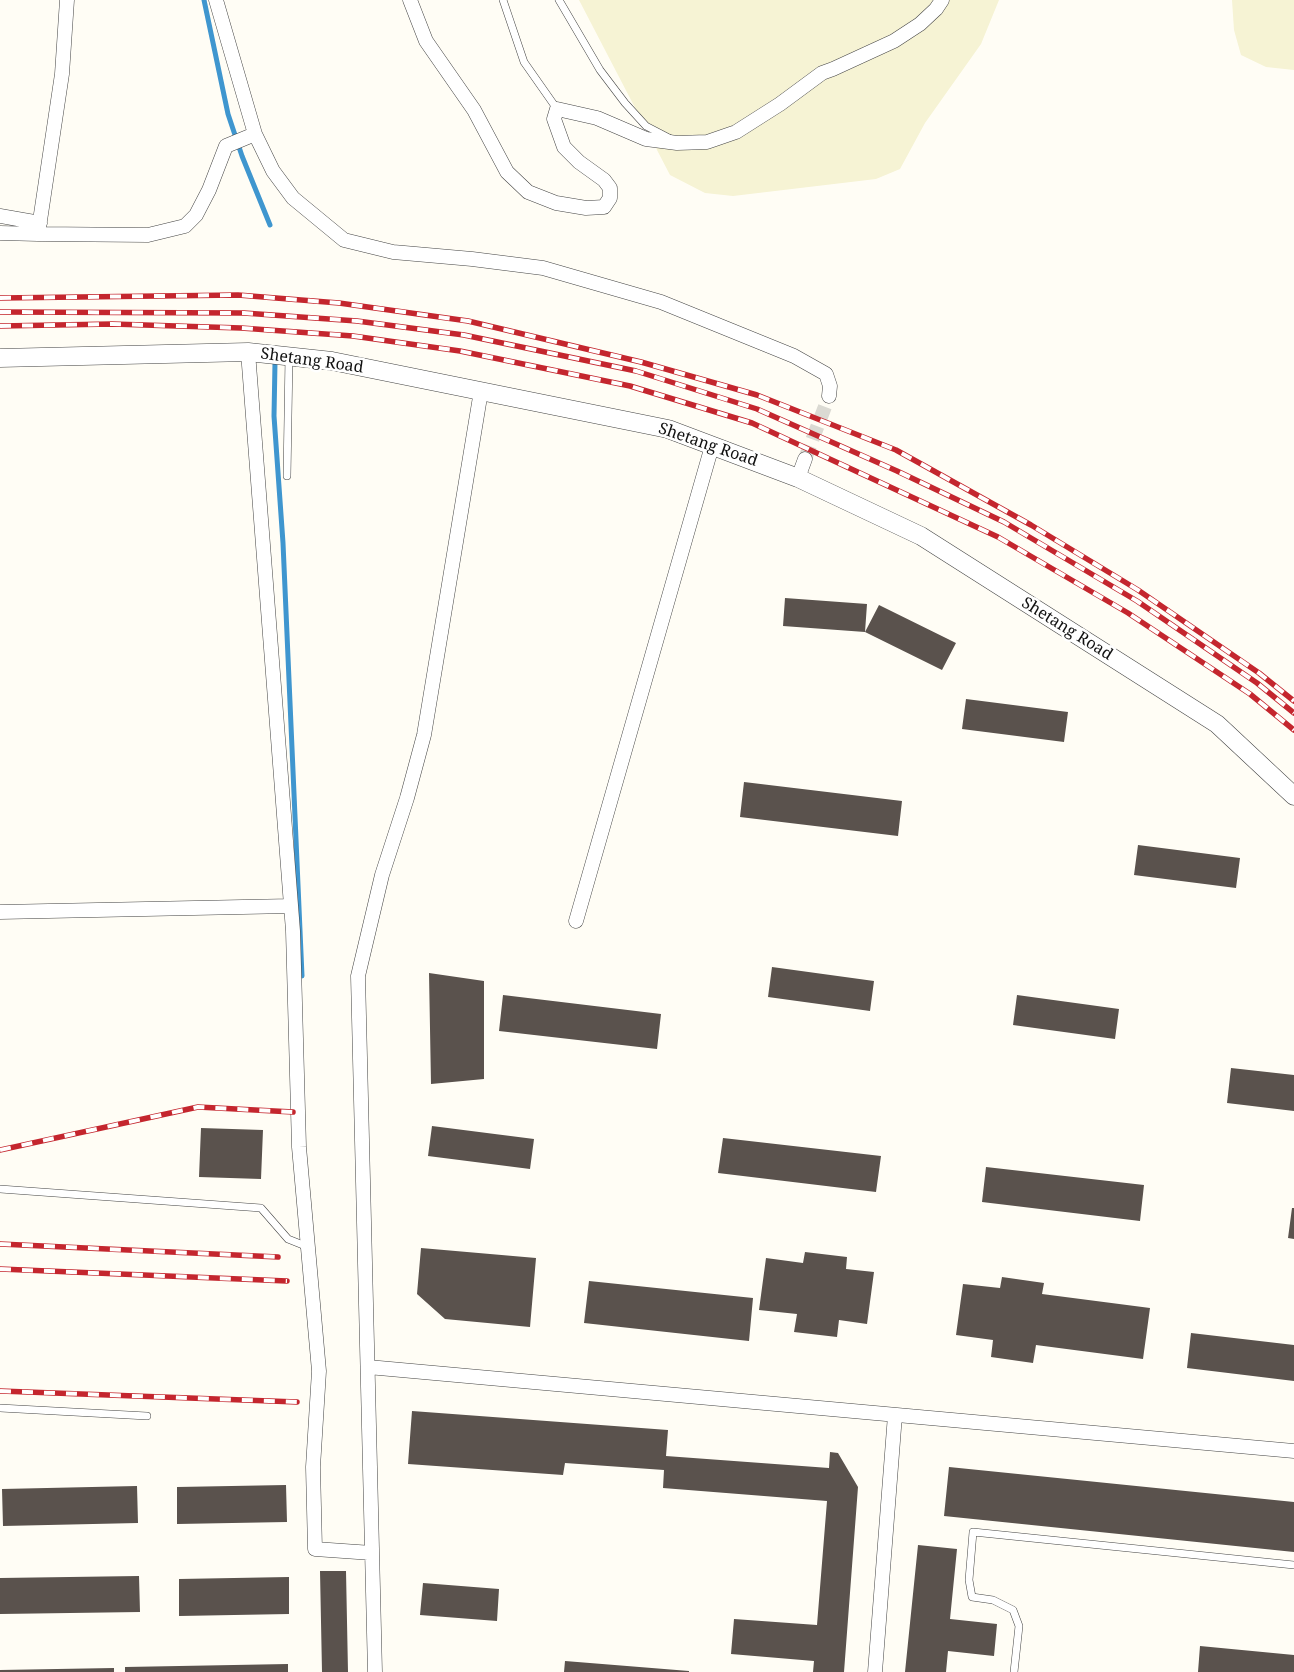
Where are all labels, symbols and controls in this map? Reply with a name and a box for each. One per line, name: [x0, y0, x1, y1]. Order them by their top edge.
street label: Shetang Road: [259, 344, 365, 378]
street label: Shetang Road: [656, 419, 760, 471]
street label: Shetang Road: [1018, 593, 1116, 665]

